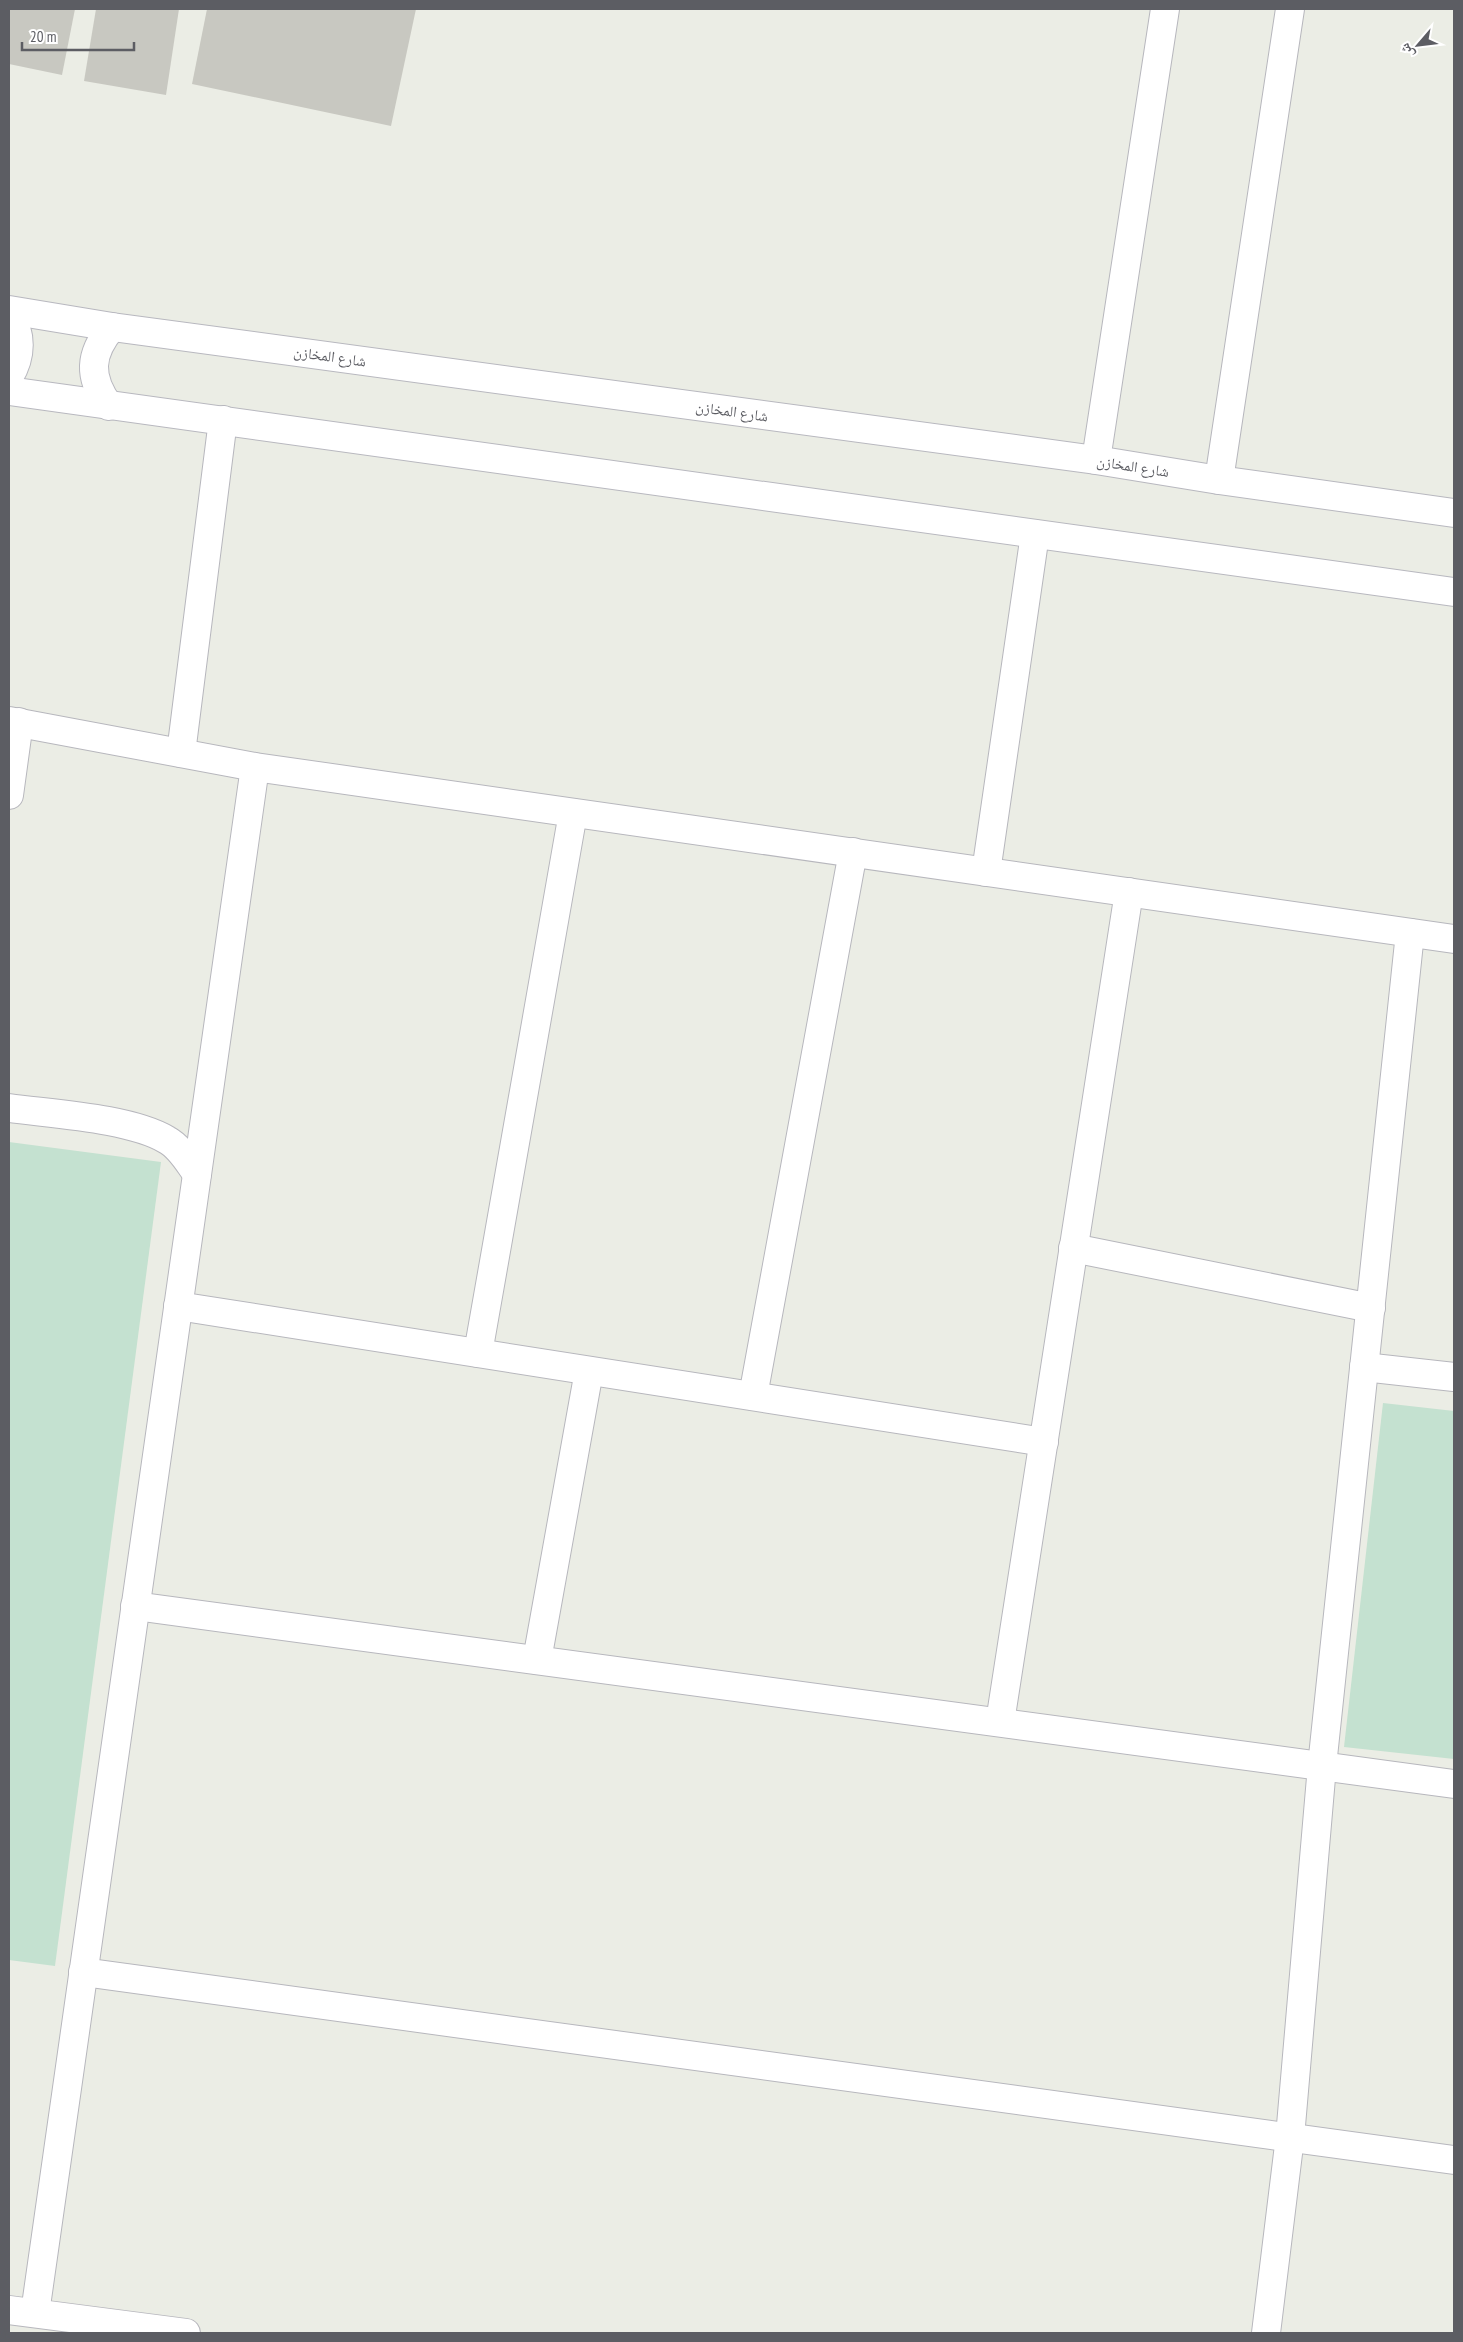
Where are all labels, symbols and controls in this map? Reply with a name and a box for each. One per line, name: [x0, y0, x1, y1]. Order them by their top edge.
scale bar: [22, 20, 135, 52]
north arrow: [1393, 20, 1443, 70]
text: 20 m: [30, 27, 56, 46]
text: ش: [1395, 40, 1418, 62]
street label: شارع المخازن: [292, 342, 368, 371]
street label: شارع المخازن: [694, 397, 770, 426]
street label: شارع المخازن: [1095, 451, 1171, 482]

